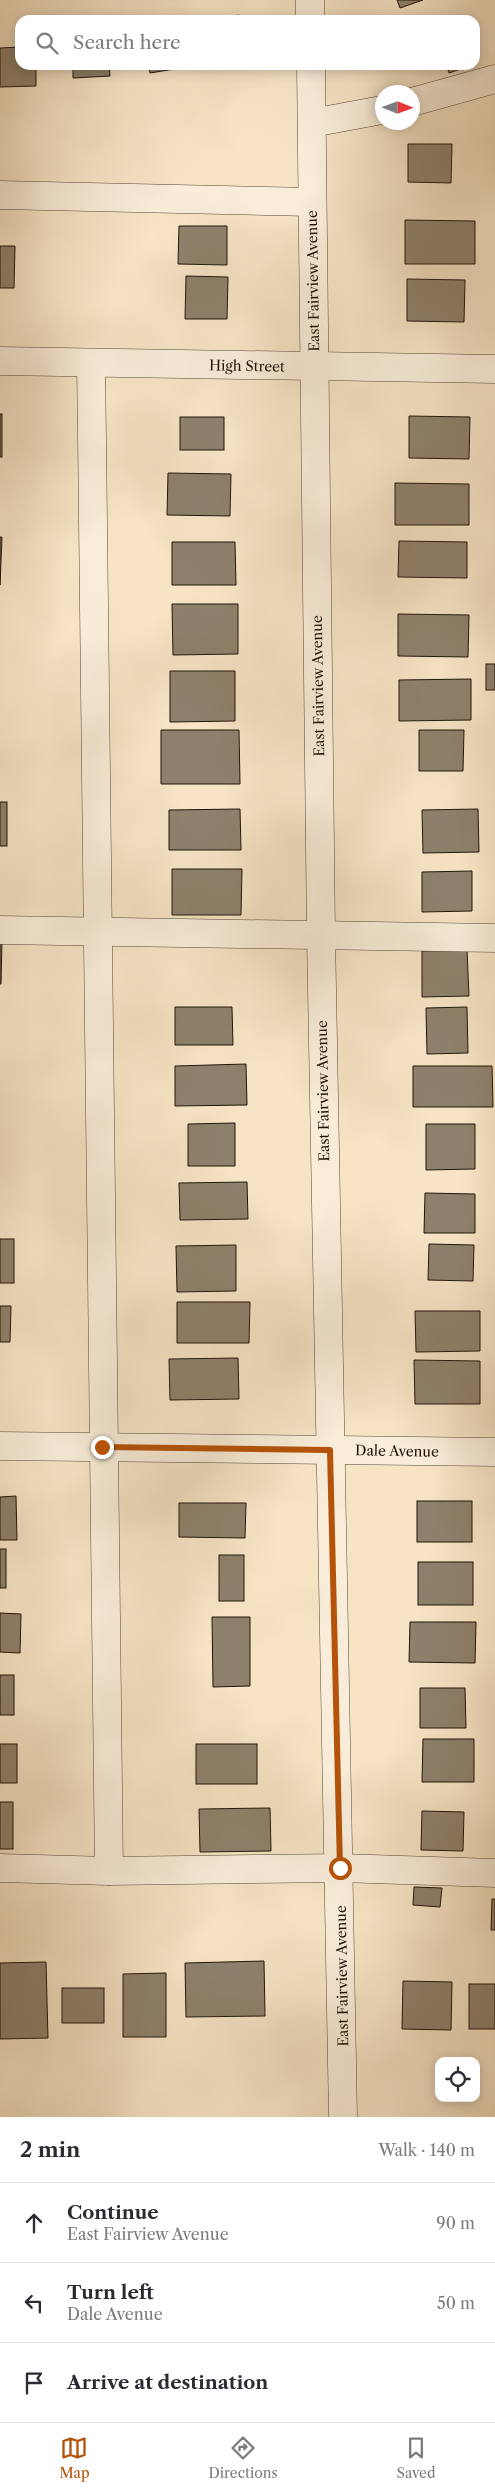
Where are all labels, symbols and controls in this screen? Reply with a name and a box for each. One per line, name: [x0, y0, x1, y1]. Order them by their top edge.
search box: [15, 15, 480, 70]
icon: search: [33, 29, 61, 57]
text: Search here: [73, 31, 181, 54]
north arrow: [375, 85, 420, 130]
street label: East Fairview Avenue: [303, 210, 323, 352]
street label: High Street: [209, 356, 285, 376]
street label: East Fairview Avenue: [308, 615, 328, 757]
street label: East Fairview Avenue: [313, 1020, 333, 1162]
route end: [91, 1436, 114, 1459]
street label: Dale Avenue: [355, 1441, 439, 1461]
route start: [329, 1857, 352, 1880]
street label: East Fairview Avenue: [332, 1905, 352, 2047]
map controls: [435, 2057, 480, 2102]
button: locate: [435, 2057, 480, 2102]
text: 2 min: [20, 2137, 80, 2162]
text: Walk · 140 m: [378, 2140, 475, 2160]
text: Continue: [67, 2201, 159, 2224]
icon: ahead: [20, 2209, 48, 2237]
text: 90 m: [436, 2213, 475, 2233]
text: East Fairview Avenue: [67, 2224, 229, 2244]
text: Turn left: [67, 2281, 154, 2304]
icon: left: [20, 2289, 48, 2317]
text: 50 m: [437, 2293, 475, 2313]
text: Dale Avenue: [67, 2304, 163, 2324]
icon: arrive: [20, 2369, 48, 2397]
text: Arrive at destination: [67, 2371, 268, 2394]
tab: Map: [59, 2434, 90, 2482]
tab: Directions: [208, 2434, 278, 2482]
tab: Saved: [397, 2434, 435, 2482]

